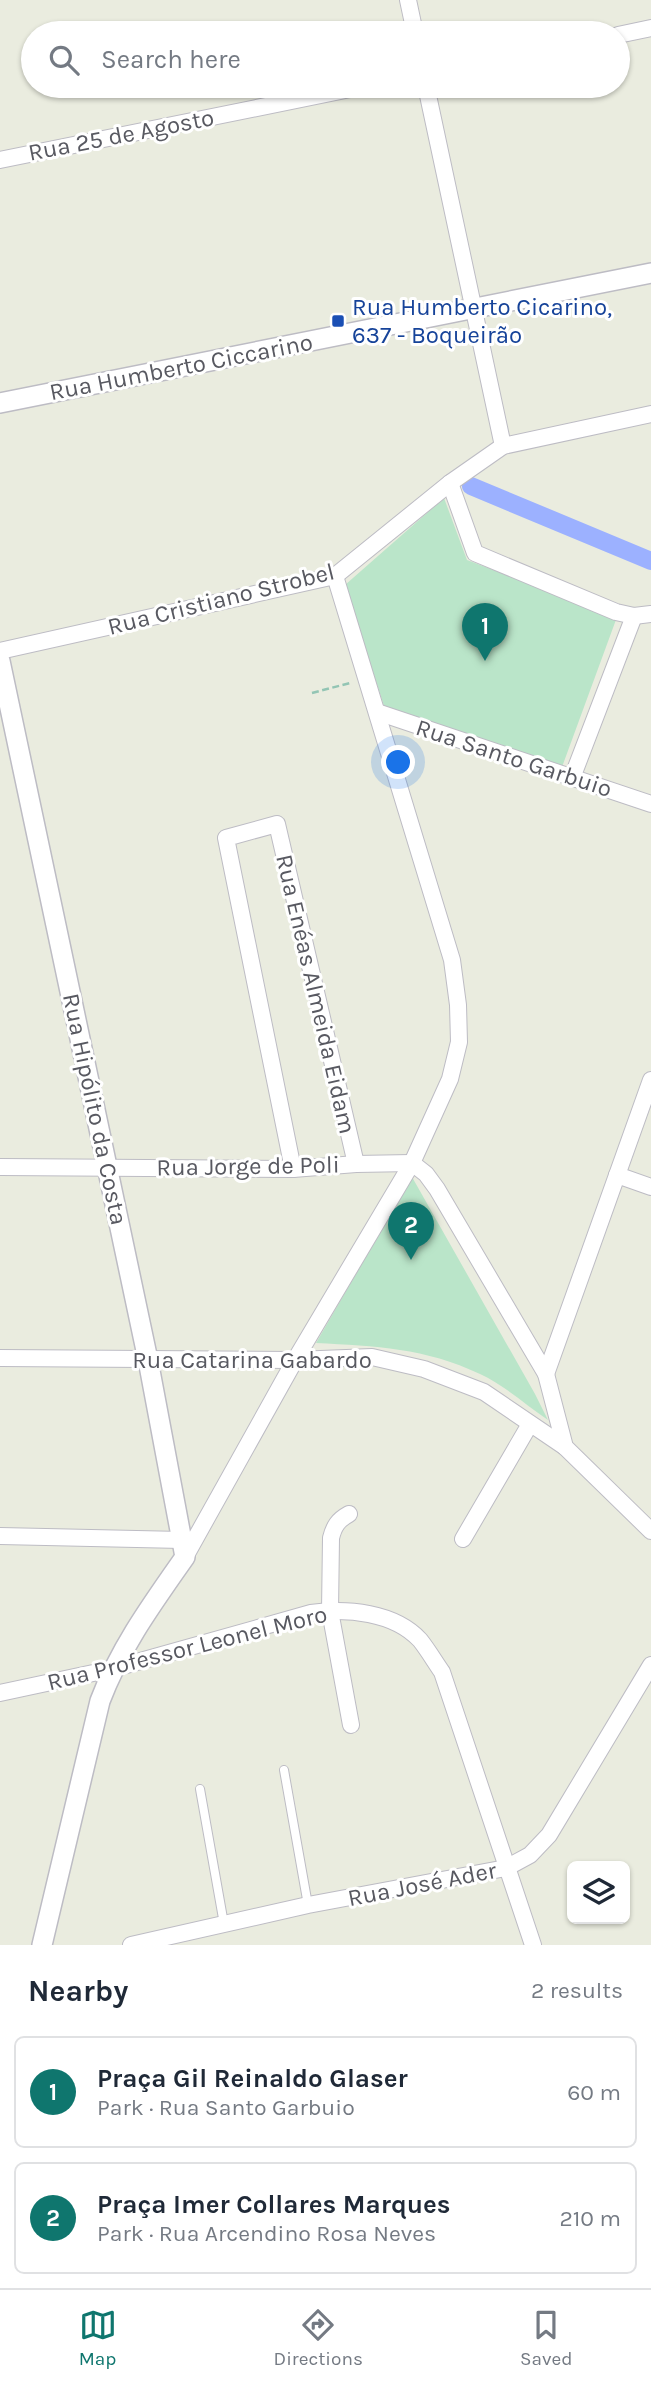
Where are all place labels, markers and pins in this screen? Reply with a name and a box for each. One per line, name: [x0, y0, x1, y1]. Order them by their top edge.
place label: Rua Humberto Cicarino, 637 - Boqueirão: [352, 293, 612, 349]
marker: Rua Humberto Cicarino, 637 - Boqueirão: [330, 313, 346, 329]
pin: 1: [462, 603, 508, 661]
pin: 2: [388, 1202, 434, 1260]

